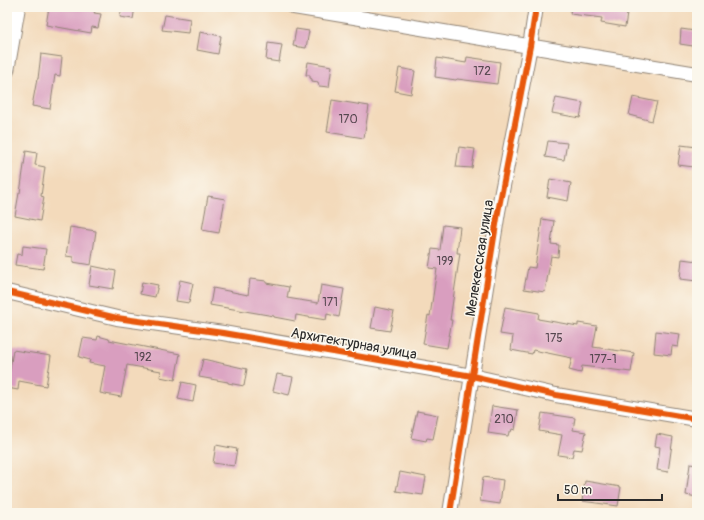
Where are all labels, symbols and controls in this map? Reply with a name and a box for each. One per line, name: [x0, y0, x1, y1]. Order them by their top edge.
house number: 172: [473, 64, 491, 79]
house number: 170: [338, 112, 358, 127]
street label: Мелекесская улица: [462, 199, 497, 318]
house number: 199: [436, 254, 454, 269]
house number: 171: [322, 295, 338, 310]
street label: Архитектурная улица: [290, 324, 418, 363]
house number: 175: [545, 331, 563, 346]
house number: 192: [134, 350, 152, 365]
house number: 177-1: [589, 352, 617, 367]
house number: 210: [494, 412, 514, 427]
scale bar: [558, 476, 662, 502]
text: 50 m: [564, 483, 592, 498]

